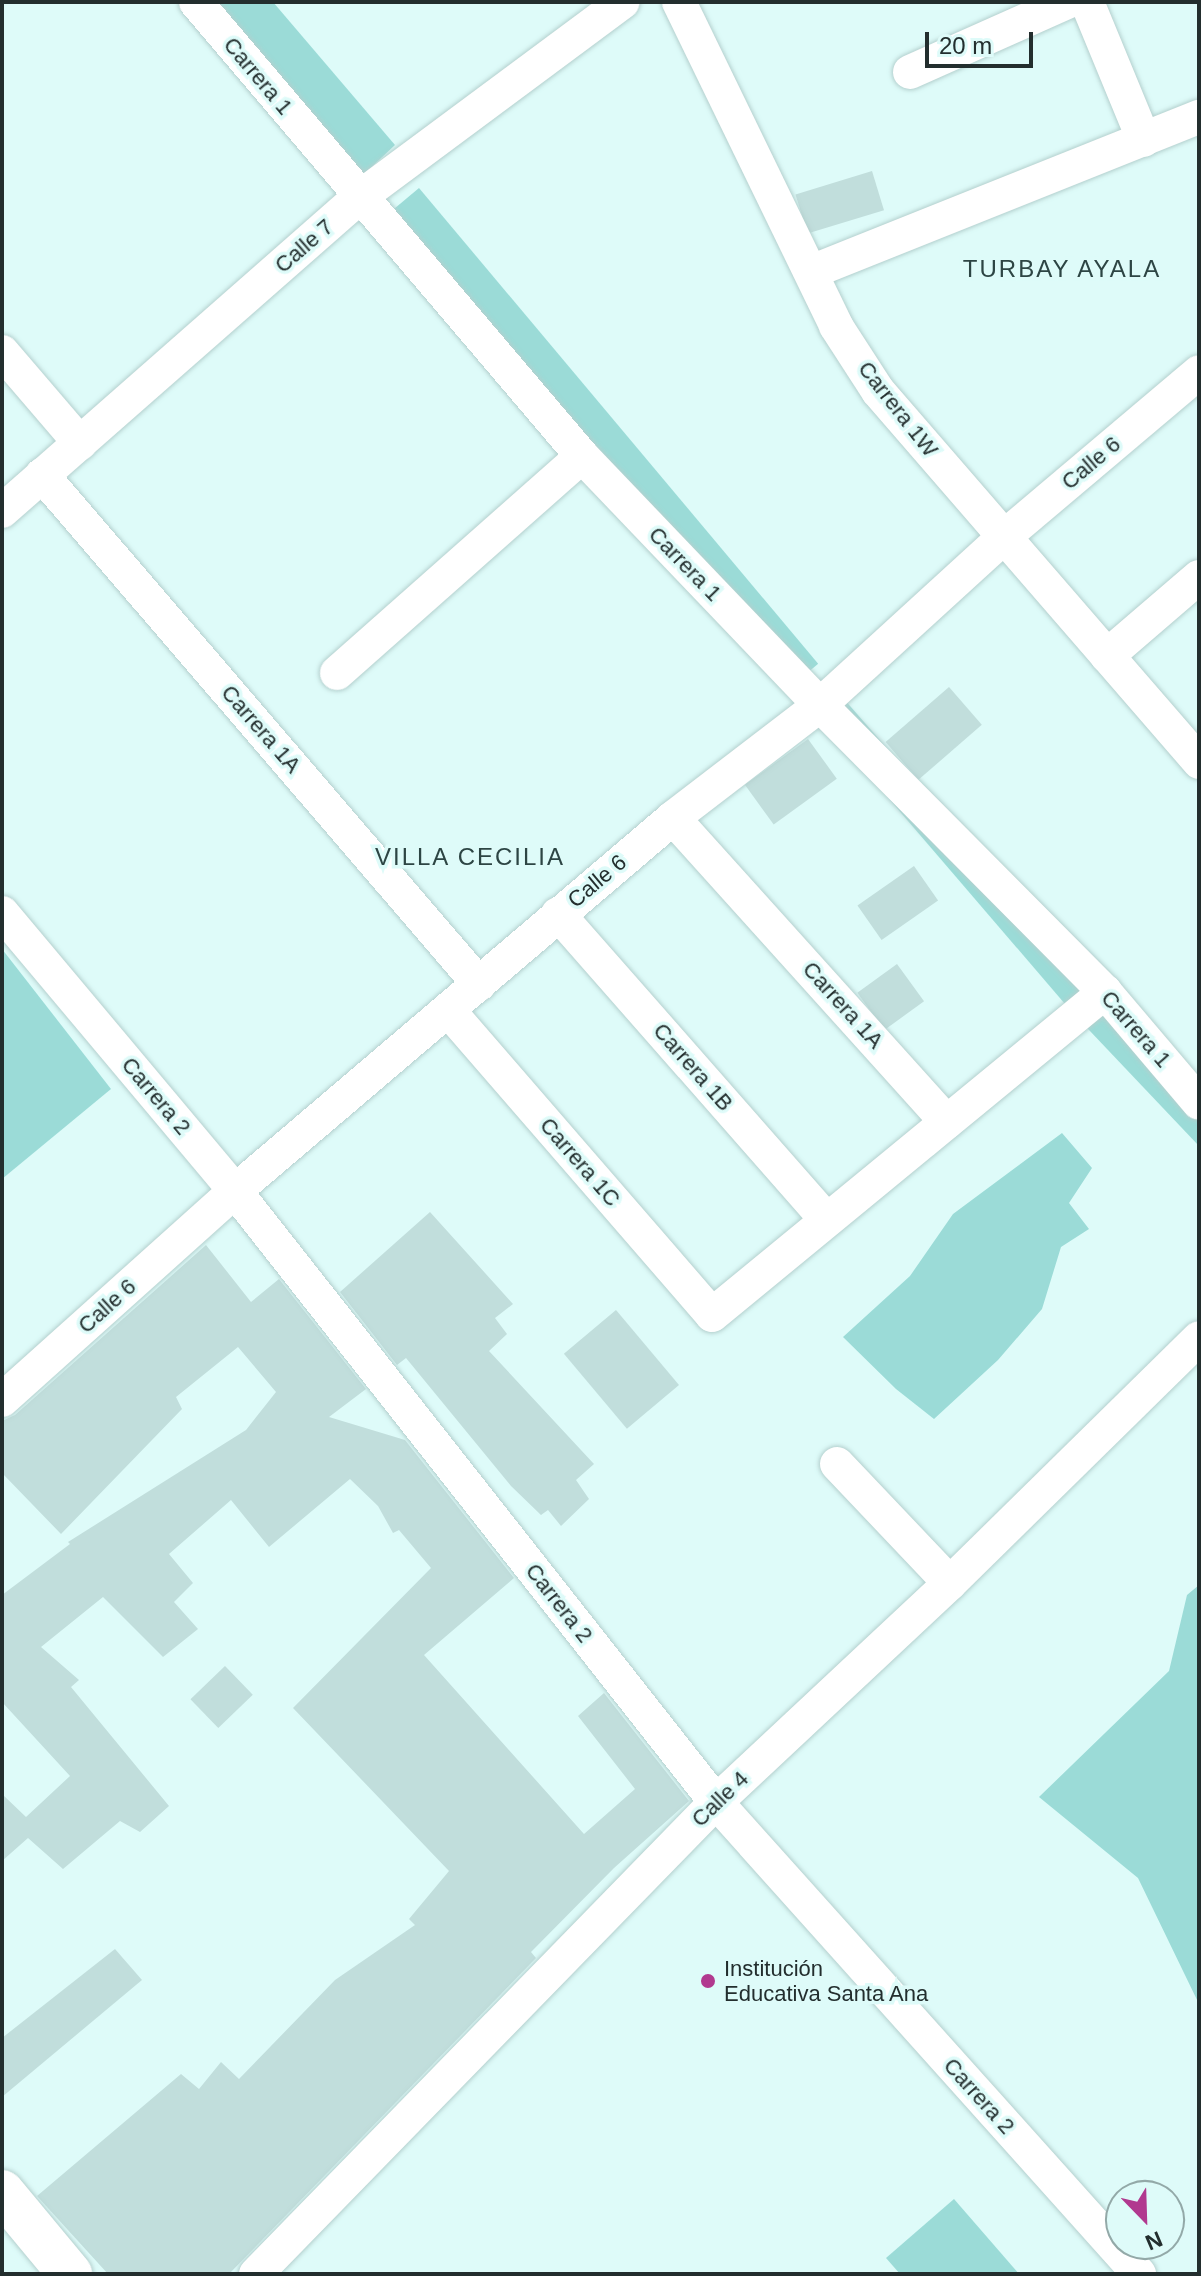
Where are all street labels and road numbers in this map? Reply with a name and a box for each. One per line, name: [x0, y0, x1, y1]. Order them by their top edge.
street label: Carrera 1: [218, 32, 298, 120]
street label: Calle 7: [269, 214, 339, 278]
street label: Carrera 1W: [853, 356, 943, 462]
street label: Calle 6: [1056, 431, 1126, 495]
street label: Carrera 1: [643, 521, 727, 607]
street label: Carrera 1A: [216, 680, 306, 778]
street label: Calle 6: [562, 849, 632, 913]
street label: Carrera 1A: [797, 956, 889, 1054]
street label: Carrera 1: [1096, 985, 1176, 1073]
street label: Carrera 1B: [648, 1018, 738, 1116]
street label: Carrera 2: [116, 1052, 196, 1140]
street label: Carrera 1C: [534, 1112, 626, 1212]
street label: Calle 6: [73, 1273, 141, 1339]
street label: Carrera 2: [520, 1558, 598, 1648]
street label: Calle 4: [686, 1766, 754, 1832]
street label: Carrera 2: [938, 2053, 1020, 2139]

